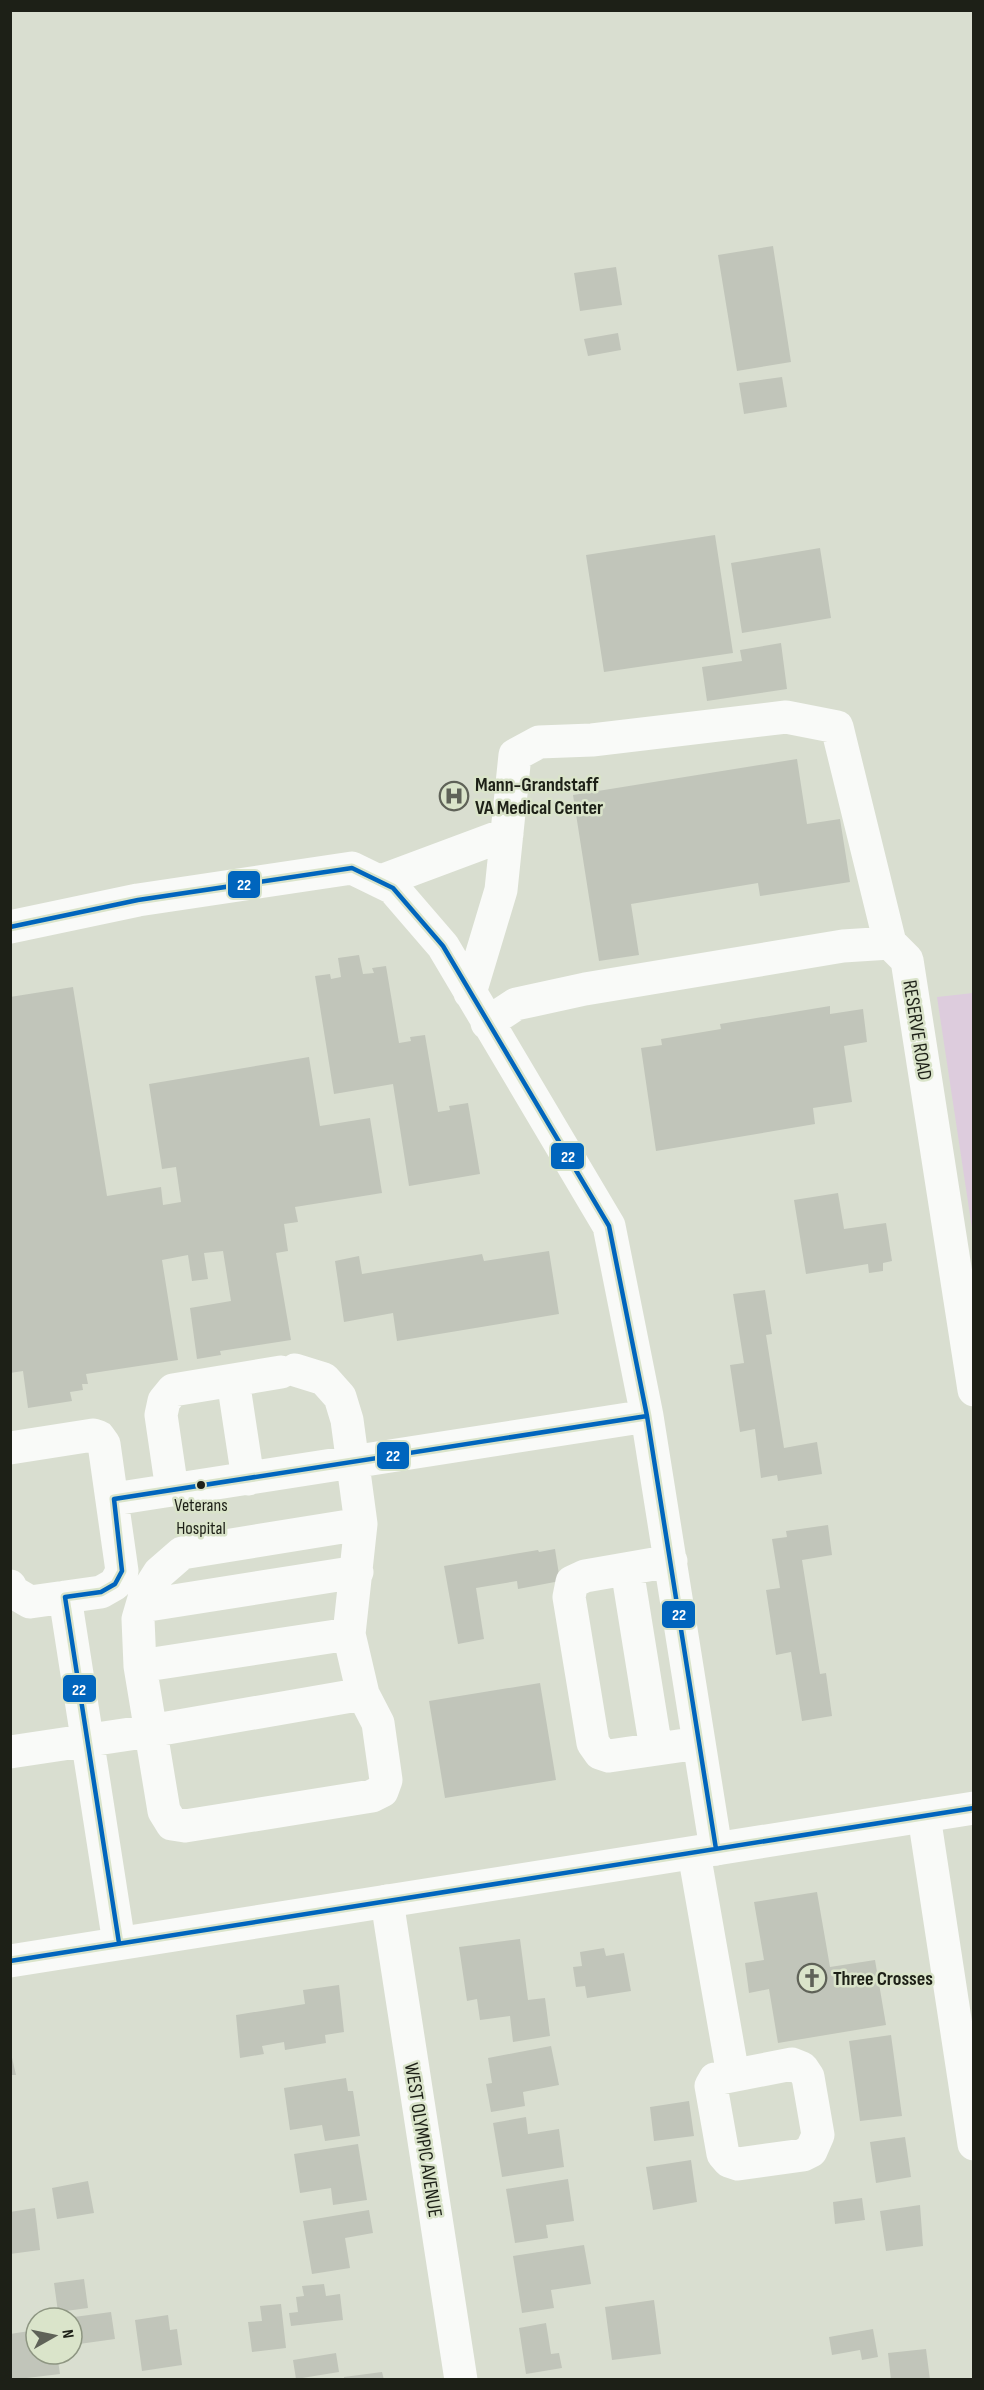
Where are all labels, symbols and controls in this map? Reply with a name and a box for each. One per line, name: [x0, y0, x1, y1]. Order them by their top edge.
place label: Mann-Grandstaff VA Medical Center: [475, 773, 603, 820]
hospital icon: Mann-Grandstaff VA Medical Center: [438, 780, 470, 812]
line badge: 22: [227, 870, 261, 899]
text: 22: [237, 876, 251, 895]
street label: RESERVE ROAD: [897, 978, 937, 1082]
line badge: 22: [550, 1142, 585, 1170]
text: 22: [561, 1148, 575, 1167]
line badge: 22: [376, 1441, 410, 1470]
text: 22: [386, 1447, 400, 1466]
marker: Veterans Hospital: [195, 1479, 207, 1491]
place label: Veterans Hospital: [174, 1495, 228, 1539]
line badge: 22: [661, 1600, 696, 1629]
text: 22: [672, 1606, 686, 1625]
line badge: 22: [62, 1674, 97, 1703]
text: 22: [72, 1681, 86, 1700]
church icon: Three Crosses: [796, 1962, 828, 1994]
place label: Three Crosses: [833, 1967, 933, 1991]
street label: WEST OLYMPIC AVENUE: [399, 2061, 447, 2219]
north arrow: [24, 2306, 84, 2366]
text: N: [57, 2328, 77, 2340]

